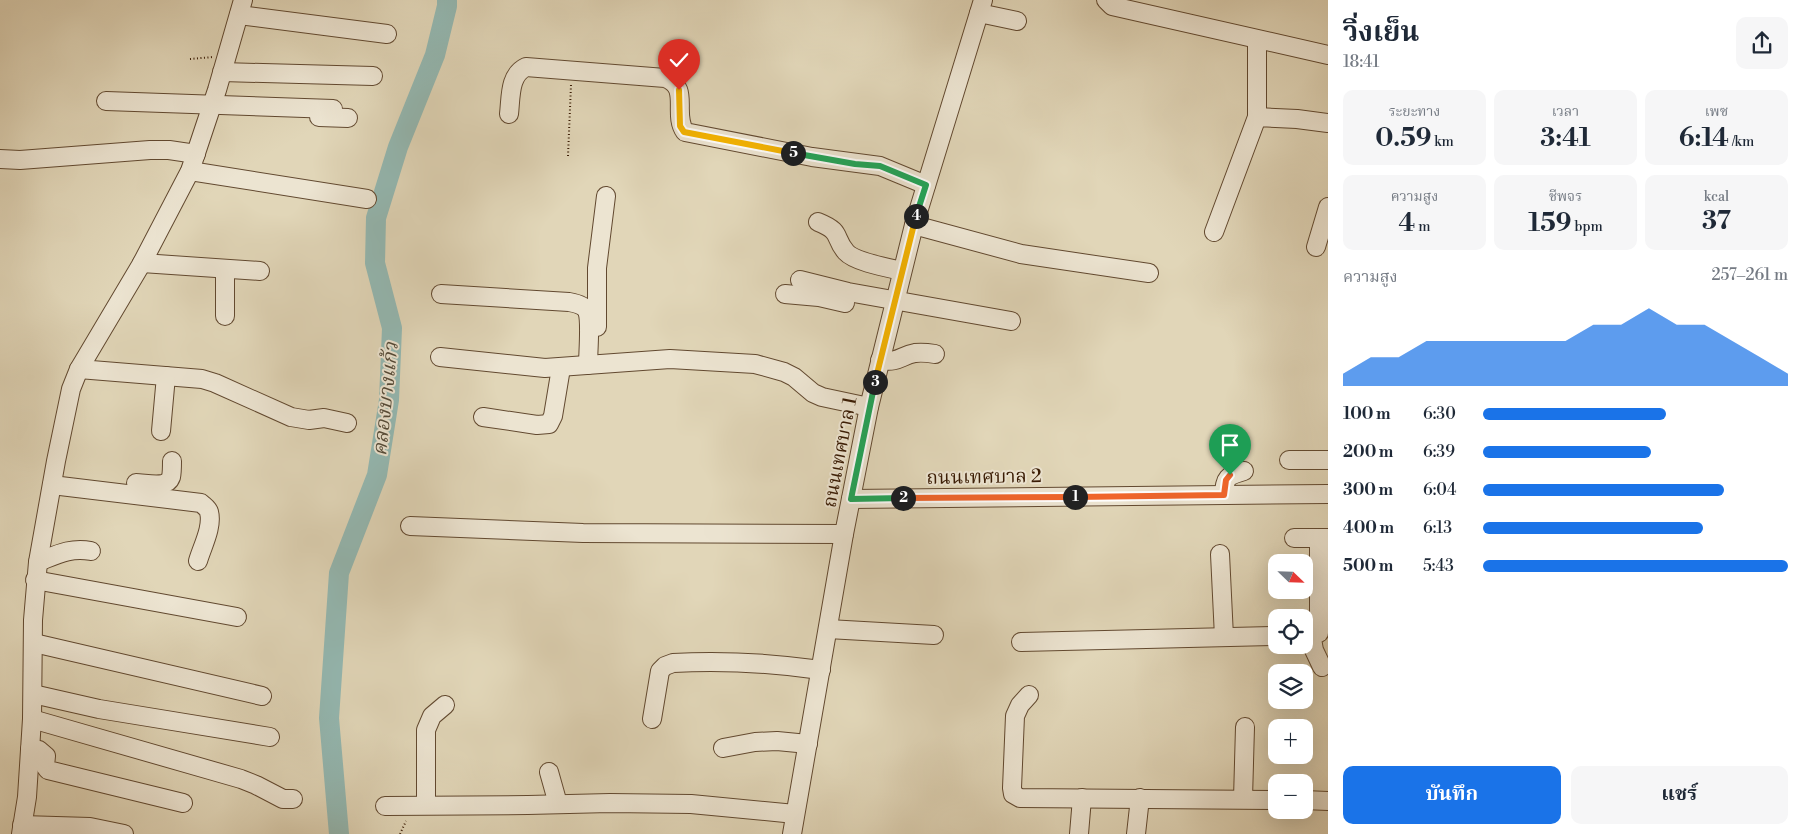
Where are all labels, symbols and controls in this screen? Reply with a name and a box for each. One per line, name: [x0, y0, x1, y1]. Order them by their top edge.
text: วิ่งเย็น: [1343, 15, 1419, 50]
button: share: [1736, 17, 1788, 69]
pin: [658, 39, 700, 90]
icon: check: [665, 46, 693, 74]
text: 18:41: [1343, 52, 1379, 72]
text: ระยะทาง: [1389, 103, 1440, 121]
text: เวลา: [1552, 103, 1579, 121]
text: เพซ: [1705, 103, 1728, 121]
text: 0.59: [1375, 123, 1431, 154]
text: 3:41: [1540, 123, 1591, 154]
text: 6:14: [1679, 123, 1729, 154]
text: km: [1431, 133, 1454, 151]
text: /km: [1729, 133, 1754, 151]
pin: 5: [780, 140, 806, 166]
text: 5: [789, 144, 798, 162]
text: ความสูง: [1391, 188, 1438, 206]
text: ชีพจร: [1549, 188, 1582, 206]
text: kcal: [1704, 188, 1729, 206]
pin: 4: [904, 204, 928, 228]
text: 37: [1702, 206, 1731, 237]
text: 4: [912, 207, 921, 225]
text: 4: [1399, 208, 1415, 239]
text: 159: [1528, 208, 1572, 239]
text: m: [1415, 218, 1430, 236]
text: bpm: [1572, 218, 1603, 236]
text: 257–261 m: [1711, 265, 1788, 285]
text: ความสูง: [1343, 267, 1398, 287]
water label: คลองบางแก้ว: [368, 340, 405, 457]
pin: 3: [862, 370, 888, 394]
text: 3: [871, 373, 880, 391]
street label: ถนนเทศบาล 1: [817, 395, 863, 510]
text: 100 m: [1343, 404, 1391, 424]
text: 6:30: [1423, 404, 1456, 424]
pin: [1209, 424, 1251, 475]
icon: arrive: [1216, 431, 1244, 459]
text: 200 m: [1343, 442, 1393, 462]
text: 6:39: [1423, 442, 1455, 462]
street label: ถนนเทศบาล 2: [926, 464, 1042, 490]
text: 300 m: [1343, 480, 1393, 500]
text: 6:04: [1423, 480, 1456, 500]
pin: 1: [1062, 484, 1088, 510]
pin: 2: [890, 486, 916, 510]
text: 1: [1072, 488, 1079, 506]
text: 2: [899, 489, 908, 507]
text: 400 m: [1343, 518, 1394, 538]
text: 6:13: [1423, 518, 1452, 538]
north arrow: [1268, 554, 1312, 599]
map controls: [1268, 554, 1313, 819]
text: 500 m: [1343, 556, 1393, 576]
text: 5:43: [1423, 556, 1454, 576]
button: locate: [1268, 609, 1313, 654]
button: layers: [1268, 664, 1313, 709]
button: +: [1268, 719, 1313, 764]
button: บันทึก: [1343, 766, 1561, 824]
button: แชร์: [1571, 766, 1788, 824]
button: −: [1268, 774, 1313, 819]

